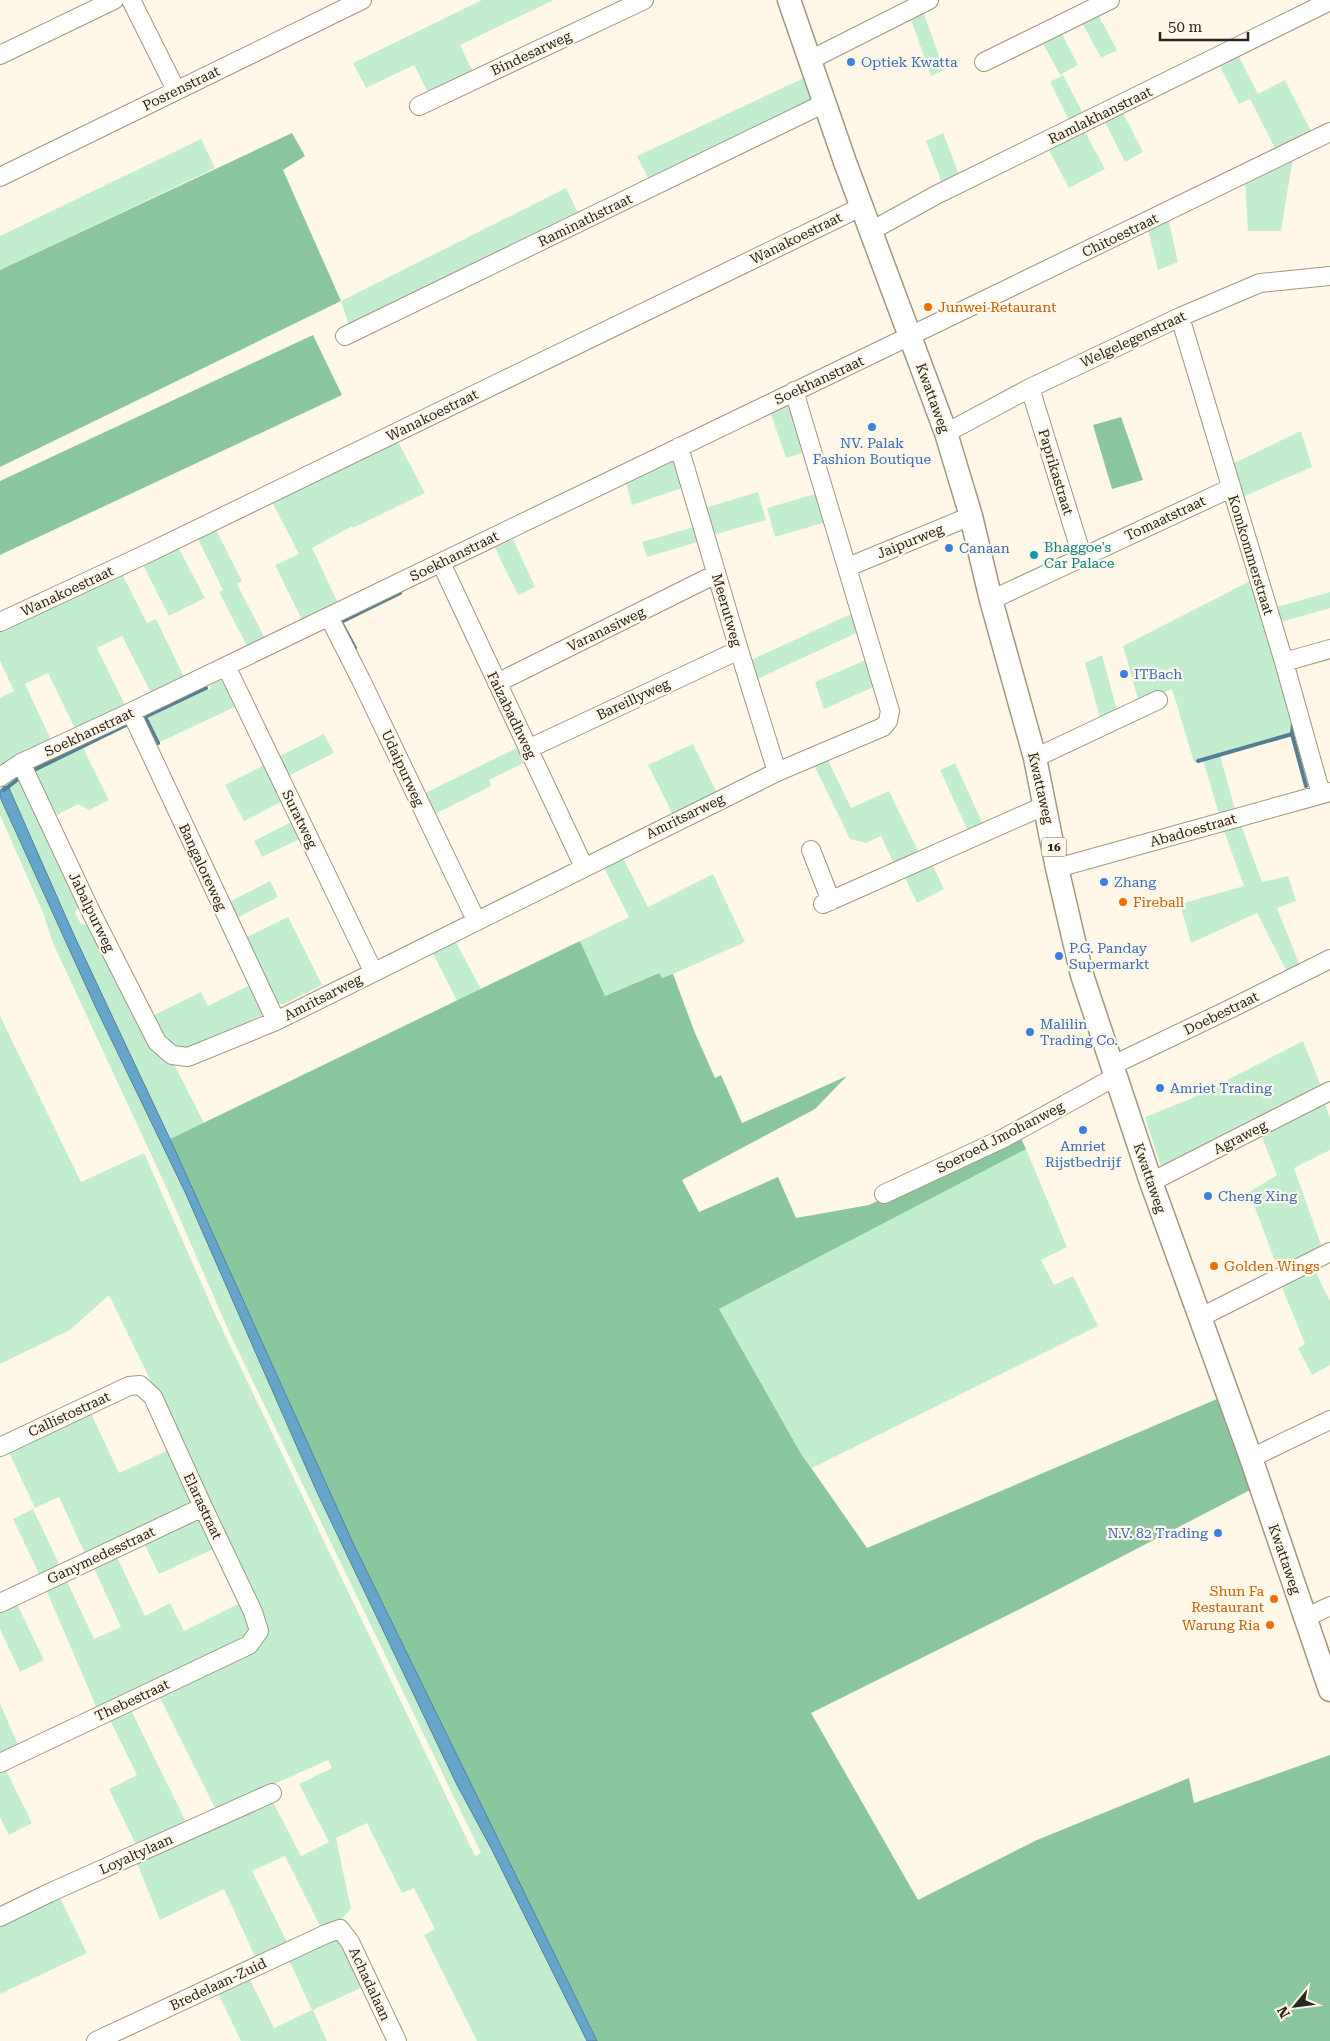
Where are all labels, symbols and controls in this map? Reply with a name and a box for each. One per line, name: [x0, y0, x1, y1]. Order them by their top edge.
scale bar: [1160, 10, 1248, 42]
text: 50 m: [1168, 18, 1203, 36]
street label: Bindesarweg: [488, 27, 574, 79]
place label: Optiek Kwatta: [861, 54, 958, 70]
marker: Optiek Kwatta: [845, 56, 857, 68]
street label: Posrenstraat: [140, 62, 222, 114]
street label: Ramlakhanstraat: [1046, 83, 1154, 147]
street label: Raminathstraat: [535, 190, 635, 250]
street label: Wanakoestraat: [747, 209, 845, 267]
street label: Chitoestraat: [1079, 210, 1161, 260]
place label: Junwei Retaurant: [938, 299, 1056, 315]
marker: Junwei Retaurant: [922, 301, 934, 313]
street label: Welgelegenstraat: [1078, 308, 1188, 370]
street label: Soekhanstraat: [772, 352, 866, 408]
street label: Kwattaweg: [913, 361, 953, 435]
street label: Wanakoestraat: [383, 386, 481, 444]
marker: NV. Palak Fashion Boutique: [866, 421, 878, 433]
street label: Paprikastraat: [1035, 427, 1077, 517]
place label: NV. Palak Fashion Boutique: [813, 435, 932, 467]
street label: Tomaatstraat: [1122, 492, 1208, 544]
street label: Komkommerstraat: [1225, 493, 1277, 617]
street label: Jaipurweg: [874, 520, 946, 562]
street label: Soekhanstraat: [407, 528, 501, 584]
place label: Bhaggoe's Car Palace: [1044, 539, 1115, 571]
place label: Canaan: [959, 540, 1010, 556]
marker: Canaan: [943, 542, 955, 554]
marker: Bhaggoe's Car Palace: [1028, 549, 1040, 561]
street label: Wanakoestraat: [18, 563, 116, 619]
street label: Meerutweg: [709, 572, 745, 648]
street label: Varanasiweg: [565, 603, 647, 655]
place label: ITBach: [1134, 666, 1182, 682]
marker: ITBach: [1118, 668, 1130, 680]
street label: Faizabadhweg: [484, 669, 540, 761]
street label: Bareillyweg: [594, 675, 672, 723]
street label: Soekhanstraat: [42, 704, 136, 760]
street label: Udaipurweg: [378, 727, 428, 809]
street label: Kwattaweg: [1025, 751, 1057, 825]
street label: Suratweg: [279, 787, 321, 851]
street label: Amritsarweg: [643, 790, 727, 842]
street label: Abadoestraat: [1148, 810, 1238, 850]
street label: Bangaloreweg: [176, 821, 230, 913]
road number: 16: [1042, 838, 1066, 856]
street label: Jabalpurweg: [66, 870, 118, 955]
place label: Zhang: [1114, 874, 1156, 890]
marker: Zhang: [1098, 876, 1110, 888]
place label: Fireball: [1133, 894, 1185, 910]
marker: Fireball: [1117, 896, 1129, 908]
place label: P.G. Panday Supermarkt: [1069, 940, 1149, 972]
marker: P.G. Panday Supermarkt: [1053, 950, 1065, 962]
street label: Amritsarweg: [281, 971, 365, 1023]
street label: Doebestraat: [1181, 988, 1261, 1038]
place label: Malilin Trading Co.: [1040, 1016, 1118, 1048]
marker: Malilin Trading Co.: [1024, 1026, 1036, 1038]
place label: Amriet Trading: [1170, 1080, 1272, 1096]
marker: Amriet Trading: [1154, 1082, 1166, 1094]
street label: Soeroed Jmohanweg: [933, 1098, 1067, 1176]
street label: Agraweg: [1211, 1117, 1269, 1157]
marker: Amriet Rijstbedrijf: [1077, 1124, 1089, 1136]
place label: Amriet Rijstbedrijf: [1045, 1138, 1121, 1170]
street label: Kwattaweg: [1131, 1141, 1169, 1215]
place label: Cheng Xing: [1218, 1188, 1297, 1204]
marker: Cheng Xing: [1202, 1190, 1214, 1202]
place label: Golden Wings: [1224, 1258, 1320, 1274]
marker: Golden Wings: [1208, 1260, 1220, 1272]
street label: Callistostraat: [25, 1388, 113, 1440]
street label: Elarastraat: [181, 1470, 225, 1542]
street label: Kwattaweg: [1266, 1522, 1304, 1596]
street label: Ganymedesstraat: [44, 1523, 158, 1587]
place label: N.V. 82 Trading: [1107, 1525, 1208, 1541]
marker: N.V. 82 Trading: [1212, 1527, 1224, 1539]
place label: Shun Fa Restaurant: [1191, 1583, 1264, 1615]
marker: Shun Fa Restaurant: [1268, 1593, 1280, 1605]
place label: Warung Ria: [1182, 1617, 1260, 1633]
marker: Warung Ria: [1264, 1619, 1276, 1631]
street label: Thebestraat: [92, 1676, 172, 1724]
street label: Loyaltylaan: [97, 1831, 175, 1877]
street label: Achadalaan: [346, 1945, 394, 2023]
street label: Bredelaan-Zuid: [167, 1955, 269, 2013]
north arrow: [1270, 1981, 1320, 2031]
text: N: [1274, 2004, 1293, 2021]

